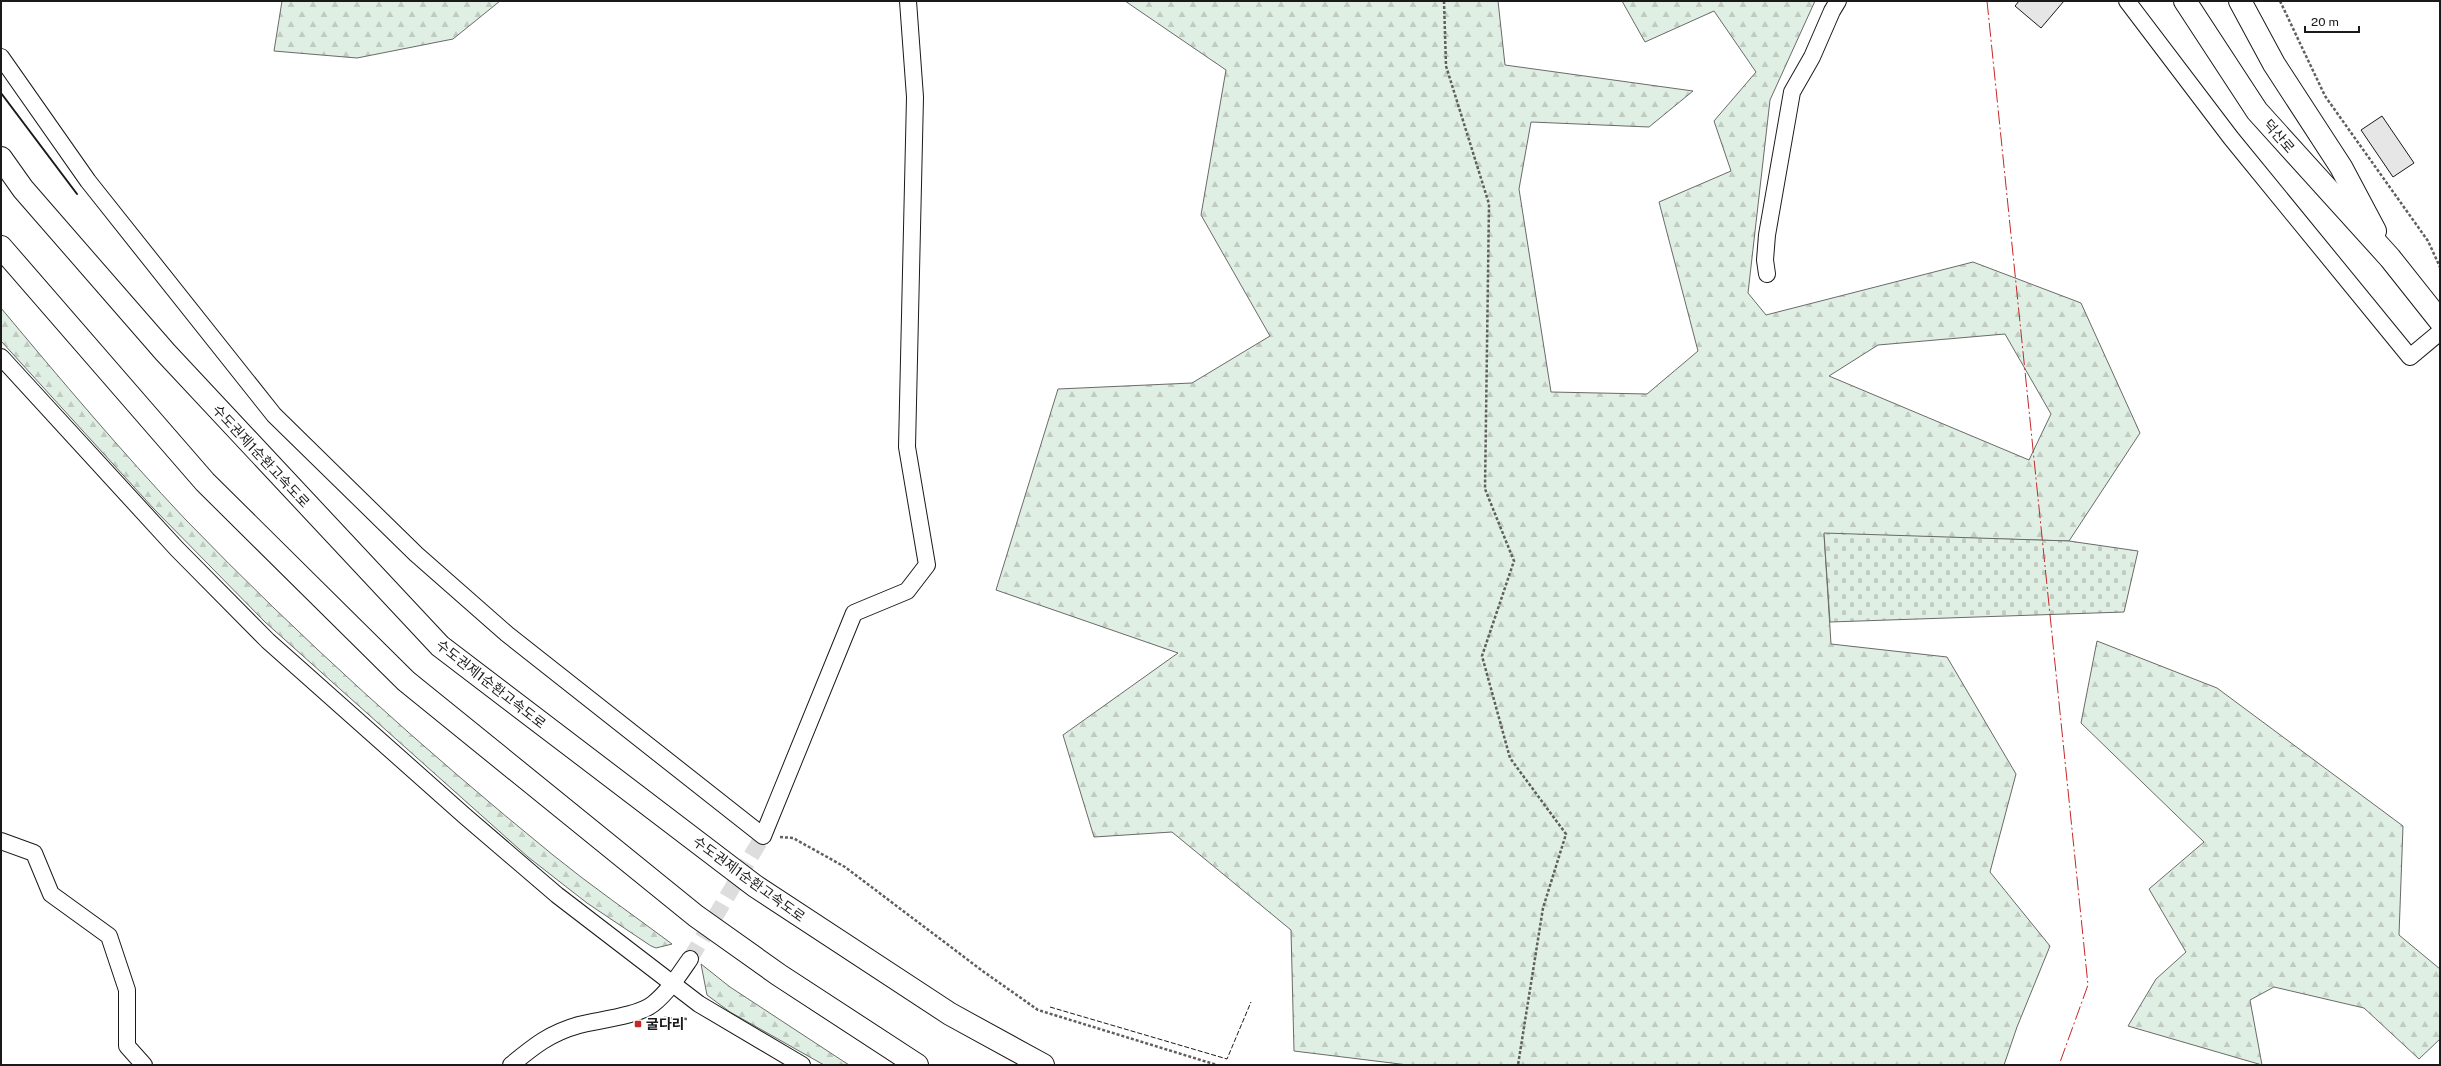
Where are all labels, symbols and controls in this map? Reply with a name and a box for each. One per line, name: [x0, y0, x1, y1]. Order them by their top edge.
scale bar: [2305, 8, 2359, 34]
text: 20 m: [2311, 15, 2339, 29]
street label: 덕산로: [2260, 116, 2298, 156]
street label: 수도권제1순환고속도로: [209, 401, 313, 511]
street label: 수도권제1순환고속도로: [433, 636, 549, 732]
street label: 수도권제1순환고속도로: [690, 833, 808, 925]
place label: 굴다리: [646, 1016, 685, 1032]
marker: 굴다리: [633, 1019, 643, 1029]

